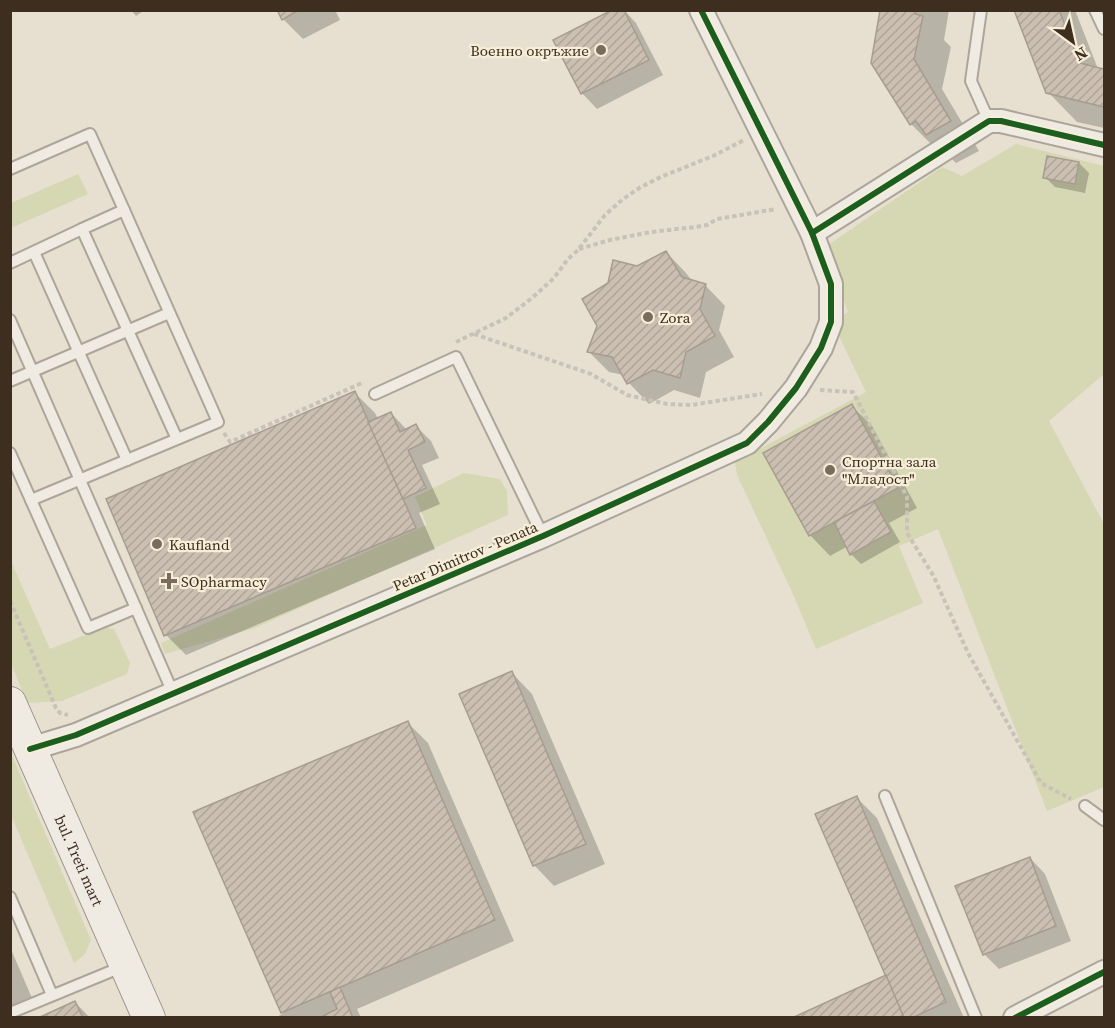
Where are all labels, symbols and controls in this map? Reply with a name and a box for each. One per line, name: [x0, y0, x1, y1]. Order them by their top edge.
north arrow: [1043, 12, 1103, 72]
place label: Военно окръжие: [470, 40, 589, 61]
text: N: [1070, 42, 1092, 67]
marker: Военно окръжие: [594, 43, 608, 57]
place label: Zora: [660, 307, 691, 328]
marker: Zora: [641, 310, 655, 324]
place label: Спортна зала "Младост": [842, 451, 937, 489]
marker: Спортна зала "Младост": [823, 463, 837, 477]
street label: Petar Dimitrov - Penata: [389, 516, 541, 596]
place label: Kaufland: [169, 534, 230, 555]
marker: Kaufland: [150, 537, 164, 551]
place label: SOpharmacy: [181, 571, 267, 592]
marker: SOpharmacy: [162, 574, 176, 588]
street label: bul. Treti mart: [50, 812, 109, 909]

